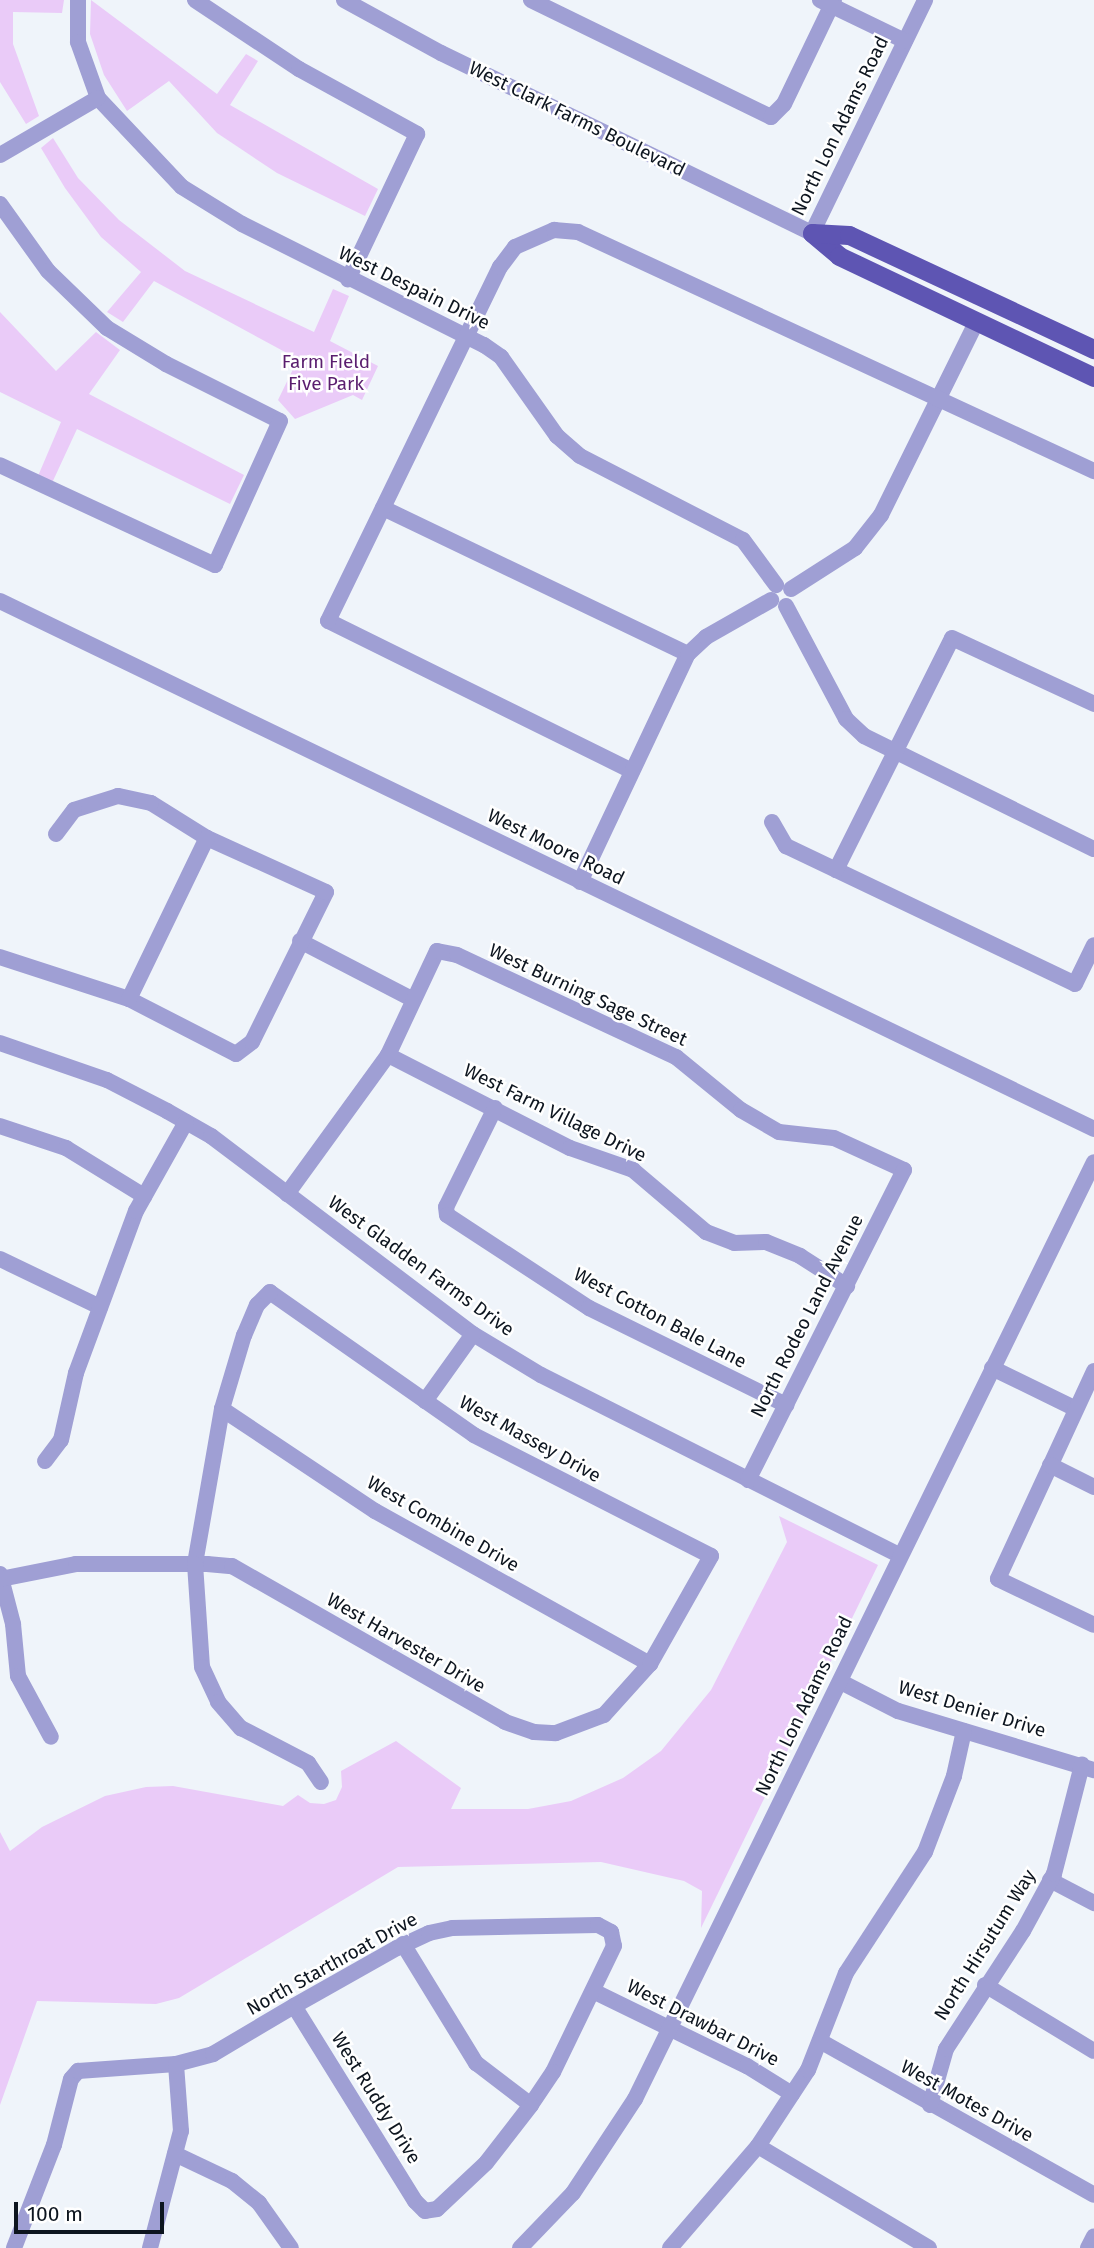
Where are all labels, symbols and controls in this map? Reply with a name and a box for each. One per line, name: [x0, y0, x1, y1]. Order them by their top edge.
street label: North Lon Adams Road: [787, 32, 893, 220]
street label: West Clark Farms Boulevard: [465, 57, 689, 181]
street label: West Despain Drive: [335, 241, 493, 335]
park label: Farm Field Five Park: [282, 351, 370, 395]
street label: West Moore Road: [484, 804, 628, 890]
street label: West Burning Sage Street: [485, 939, 691, 1051]
street label: West Farm Village Drive: [460, 1059, 650, 1167]
street label: West Gladden Farms Drive: [324, 1191, 518, 1341]
street label: North Rodeo Land Avenue: [746, 1211, 868, 1421]
street label: West Cotton Bale Lane: [570, 1263, 750, 1373]
street label: West Massey Drive: [455, 1391, 605, 1487]
street label: West Combine Drive: [363, 1471, 523, 1577]
street label: West Harvester Drive: [323, 1588, 489, 1698]
street label: North Lon Adams Road: [751, 1612, 857, 1800]
street label: West Denier Drive: [896, 1676, 1048, 1742]
street label: North Hirsutum Way: [929, 1865, 1041, 2025]
street label: North Starthroat Drive: [243, 1908, 421, 2020]
street label: West Drawbar Drive: [623, 1975, 783, 2071]
street label: West Ruddy Drive: [326, 2028, 426, 2168]
street label: West Motes Drive: [897, 2055, 1037, 2147]
scale bar: [18, 2188, 168, 2232]
text: 100 m: [27, 2201, 83, 2227]

